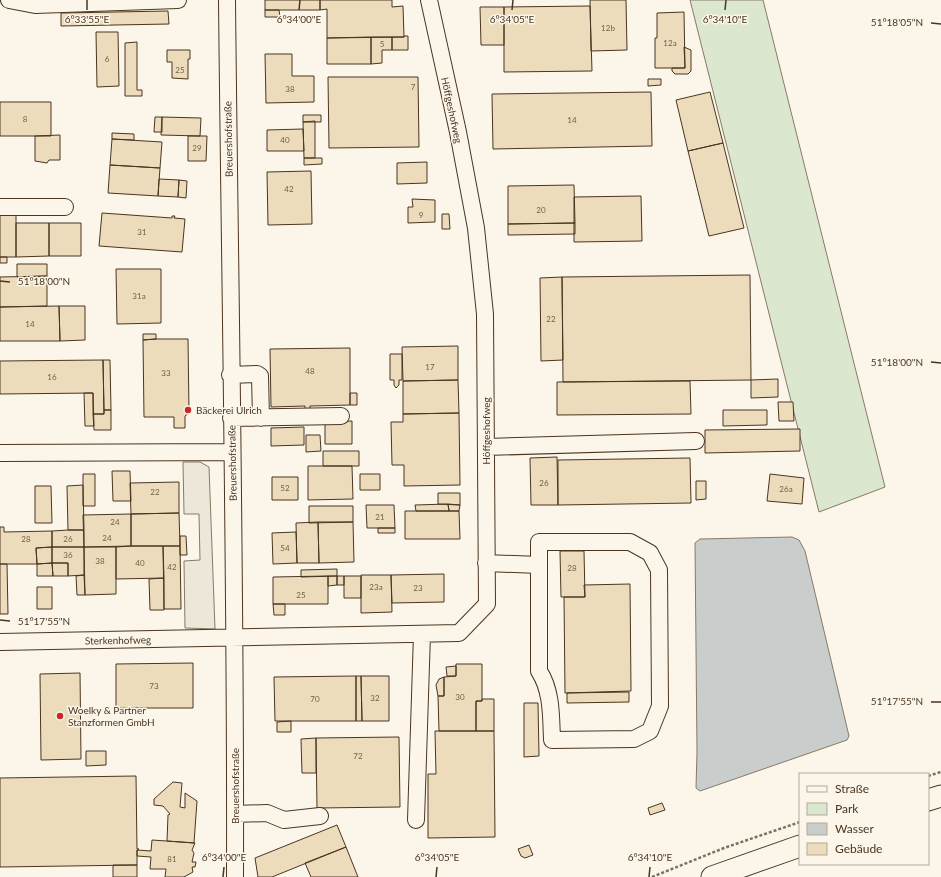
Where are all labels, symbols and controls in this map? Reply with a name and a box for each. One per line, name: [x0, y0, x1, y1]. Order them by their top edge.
text: 6°33'55"E: [65, 13, 110, 25]
text: 6°34'00"E: [277, 13, 322, 25]
text: 6°34'05"E: [490, 13, 535, 25]
text: 6°34'10"E: [703, 13, 748, 25]
text: 51°18'05"N: [871, 16, 923, 28]
house number: 12b: [601, 23, 615, 33]
house number: 12a: [663, 38, 677, 48]
house number: 5: [380, 39, 385, 49]
house number: 6: [105, 54, 110, 64]
house number: 25: [175, 65, 185, 75]
street label: Höffgeshofweg: [439, 76, 465, 144]
house number: 7: [411, 82, 416, 92]
house number: 38: [285, 84, 295, 94]
street label: Breuershofstraße: [221, 101, 235, 177]
house number: 8: [23, 114, 28, 124]
house number: 14: [567, 115, 577, 125]
house number: 40: [280, 135, 290, 145]
house number: 29: [192, 143, 202, 153]
house number: 42: [284, 184, 294, 194]
house number: 20: [536, 205, 546, 215]
house number: 9: [419, 210, 424, 220]
house number: 31: [137, 227, 147, 237]
text: 51°18'00"N: [18, 275, 70, 287]
house number: 31a: [132, 291, 146, 301]
house number: 22: [546, 314, 556, 324]
house number: 14: [25, 319, 35, 329]
text: 51°18'00"N: [871, 356, 923, 368]
house number: 17: [425, 362, 435, 372]
house number: 48: [305, 366, 315, 376]
house number: 33: [161, 368, 171, 378]
house number: 16: [47, 372, 57, 382]
street label: Höffgeshofweg: [480, 397, 492, 465]
place label: Bäckerei Ulrich: [196, 404, 262, 416]
marker: Bäckerei Ulrich: [183, 405, 193, 415]
street label: Breuershofstraße: [225, 425, 239, 501]
house number: 26: [539, 478, 549, 488]
house number: 52: [280, 483, 290, 493]
house number: 26a: [779, 484, 793, 494]
house number: 22: [150, 487, 160, 497]
house number: 21: [375, 512, 385, 522]
house number: 24: [110, 517, 120, 527]
house number: 24: [102, 533, 112, 543]
house number: 28: [21, 534, 31, 544]
house number: 26: [63, 534, 73, 544]
house number: 54: [280, 543, 290, 553]
house number: 36: [63, 550, 73, 560]
house number: 38: [95, 556, 105, 566]
house number: 40: [135, 558, 145, 568]
house number: 42: [167, 562, 177, 572]
house number: 28: [567, 563, 577, 573]
house number: 23a: [369, 582, 383, 592]
house number: 23: [413, 583, 423, 593]
house number: 25: [296, 590, 306, 600]
text: 51°17'55"N: [18, 615, 70, 627]
street label: Sterkenhofweg: [85, 633, 151, 647]
house number: 73: [149, 681, 159, 691]
house number: 30: [455, 692, 465, 702]
house number: 32: [370, 693, 380, 703]
house number: 70: [310, 694, 320, 704]
text: 51°17'55"N: [871, 695, 923, 707]
place label: Woelky & Partner Stanzformen GmbH: [68, 704, 155, 728]
marker: Woelky & Partner Stanzformen GmbH: [55, 711, 65, 721]
street label: Breuershofstraße: [229, 748, 241, 824]
house number: 72: [353, 751, 363, 761]
legend: [799, 773, 929, 865]
text: Straße: [835, 781, 869, 796]
text: Park: [835, 801, 859, 816]
text: Wasser: [835, 821, 874, 836]
text: Gebäude: [835, 841, 882, 856]
text: 6°34'00"E: [202, 851, 247, 863]
text: 6°34'05"E: [415, 851, 460, 863]
text: 6°34'10"E: [628, 851, 673, 863]
house number: 81: [167, 854, 177, 864]

